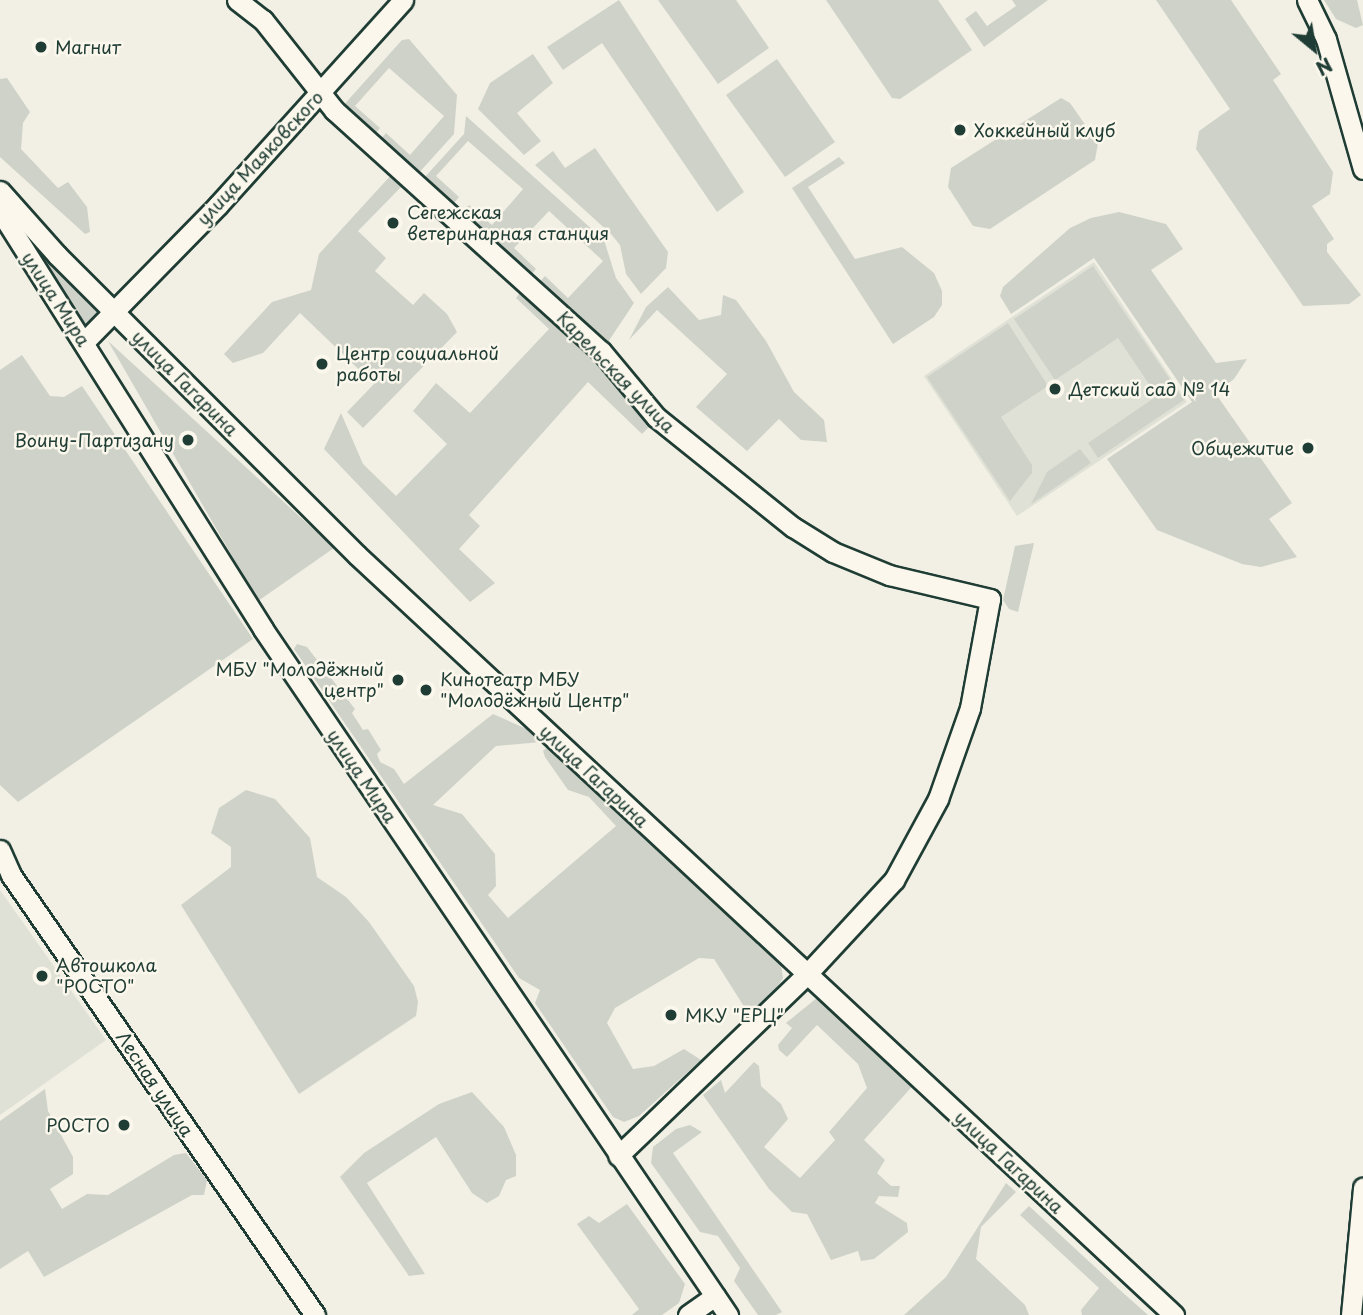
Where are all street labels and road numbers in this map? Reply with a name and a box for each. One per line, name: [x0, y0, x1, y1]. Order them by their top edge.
street label: улица Маяковского: [192, 86, 328, 230]
street label: улица Мира: [17, 247, 95, 351]
street label: Карельская улица: [552, 306, 680, 438]
street label: улица Гагарина: [128, 326, 242, 440]
street label: улица Гагарина: [535, 720, 653, 832]
street label: улица Мира: [322, 725, 402, 827]
street label: Лесная улица: [112, 1027, 198, 1141]
street label: улица Гагарина: [950, 1106, 1068, 1218]

